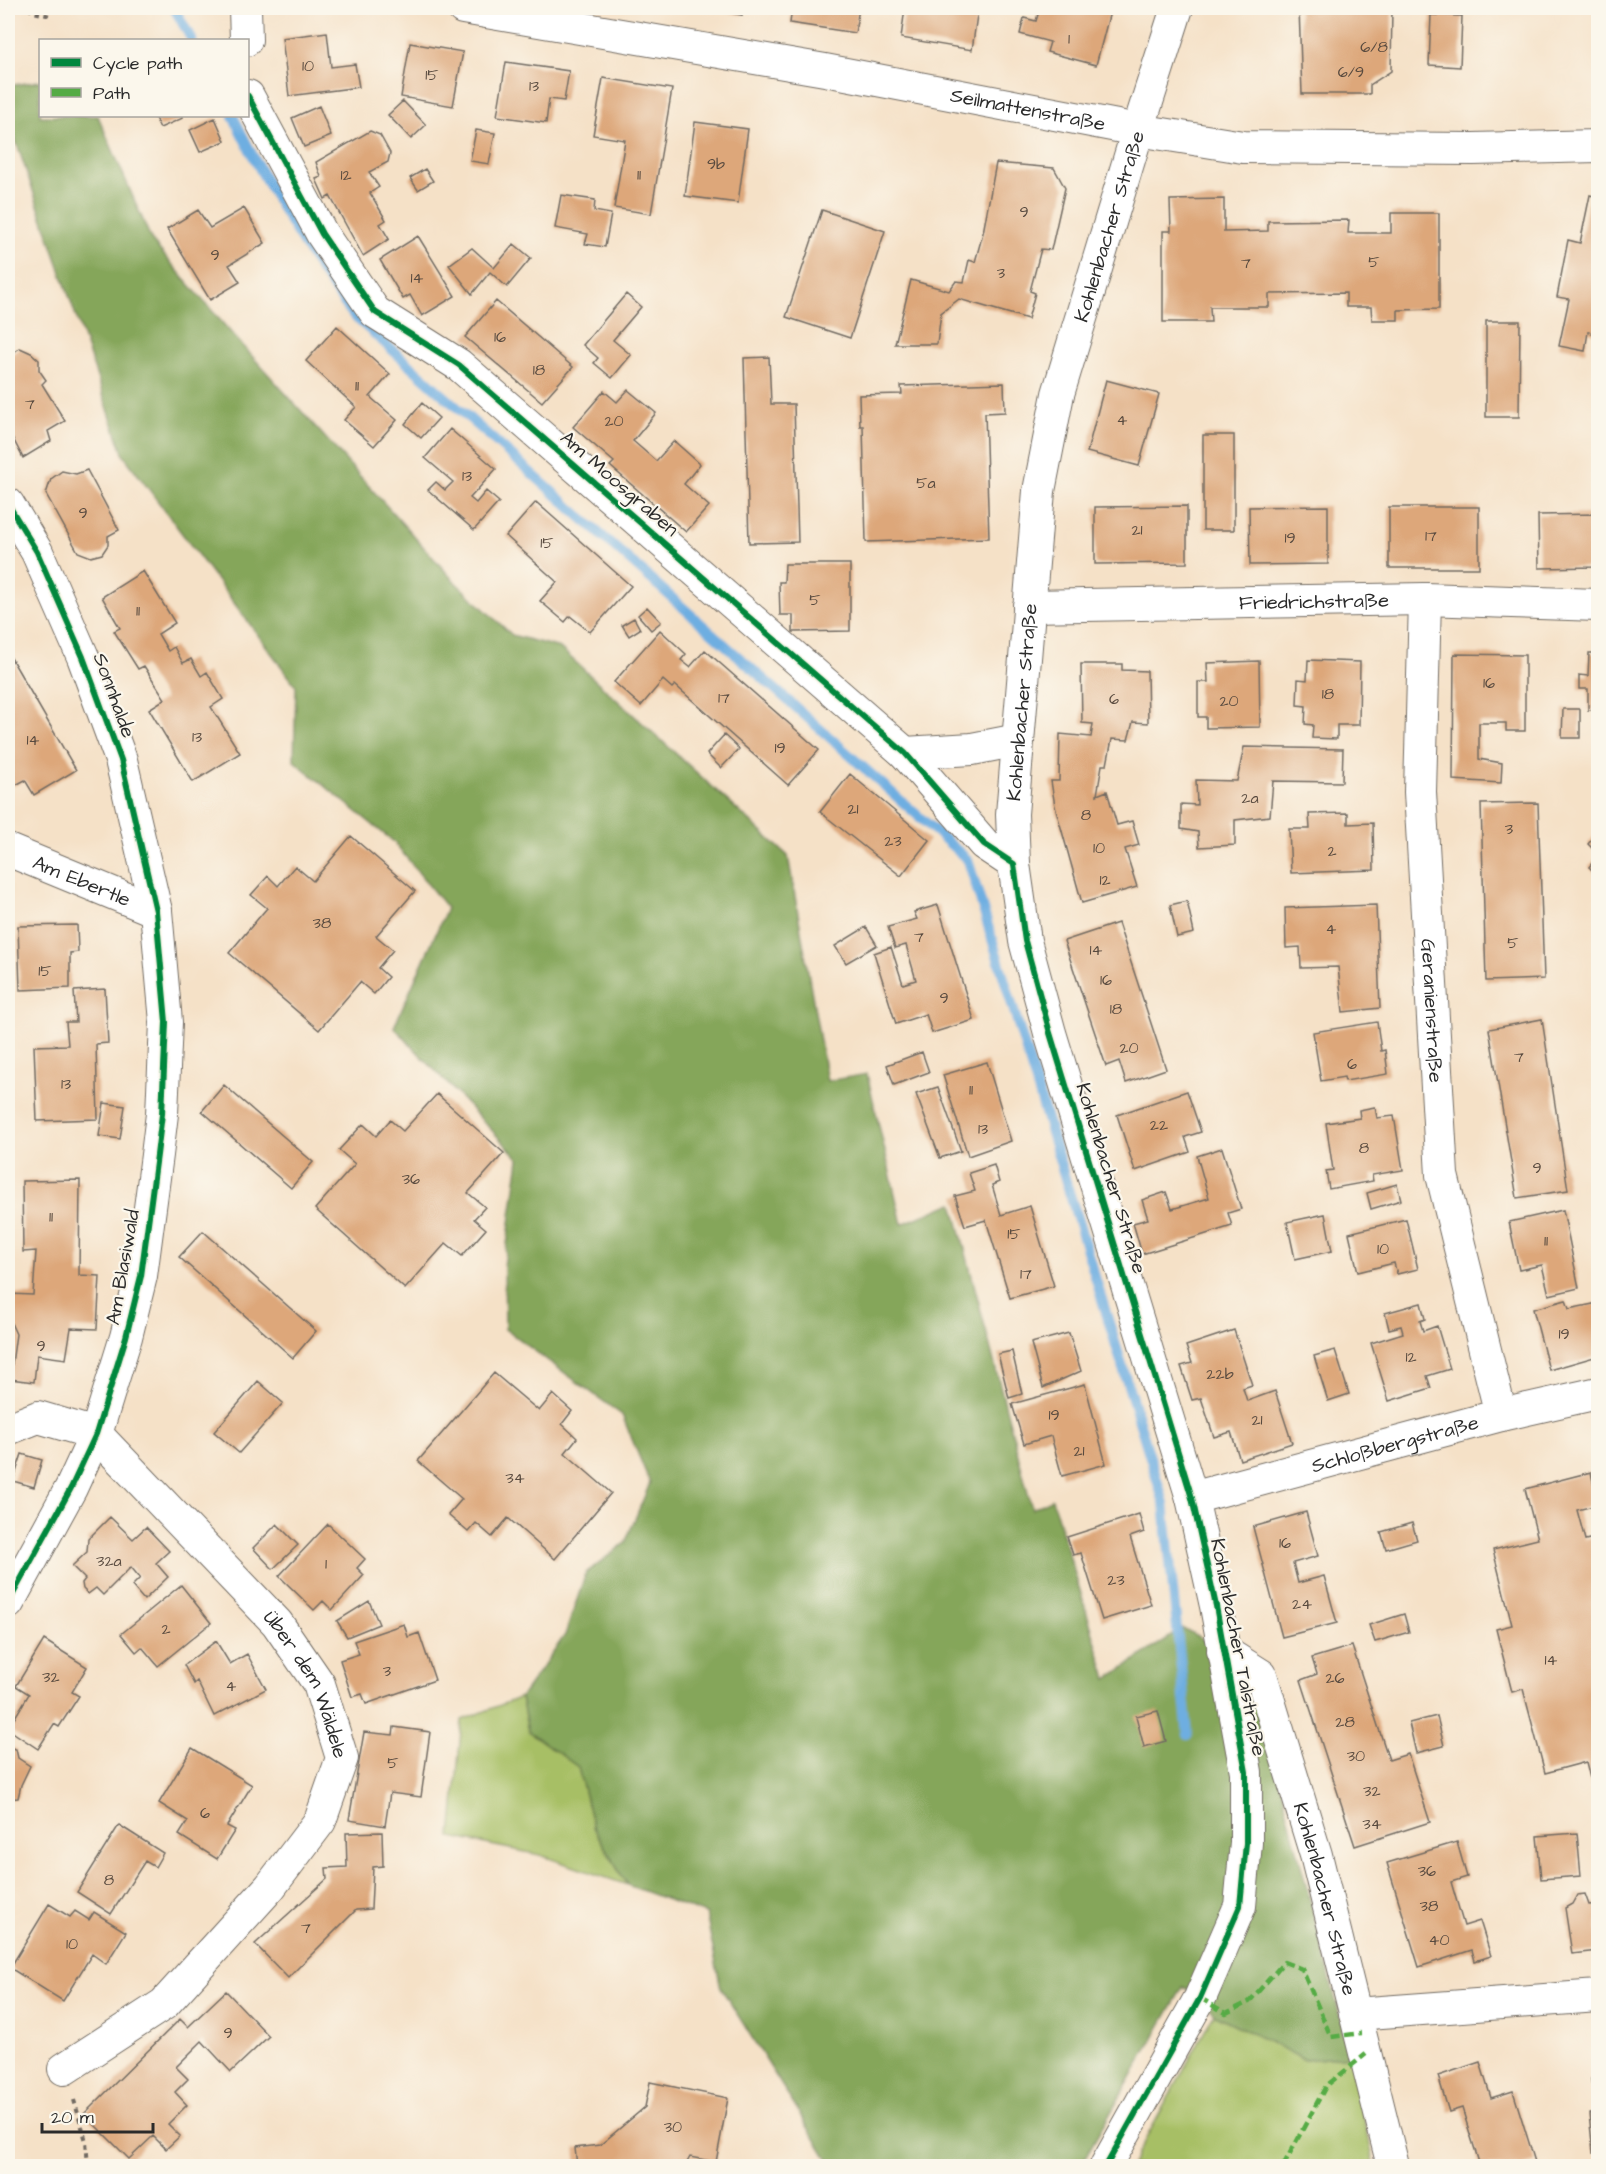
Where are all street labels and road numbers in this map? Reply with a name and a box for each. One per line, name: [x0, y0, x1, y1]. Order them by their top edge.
street label: Seilmattenstraße: [948, 81, 1108, 138]
street label: Kohlenbacher Straße: [1068, 127, 1152, 326]
street label: Am Moosgraben: [553, 424, 685, 544]
street label: Friedrichstraße: [1239, 587, 1389, 617]
street label: Kohlenbacher Straße: [1000, 602, 1045, 802]
street label: Sonnhalde: [86, 649, 142, 742]
street label: Am Ebertle: [28, 849, 135, 914]
street label: Geranienstraße: [1413, 938, 1450, 1084]
street label: Kohlenbacher Straße: [1069, 1079, 1153, 1277]
street label: Am Blasiwald: [99, 1207, 147, 1327]
street label: Schloßbergstraße: [1308, 1409, 1482, 1480]
street label: Kohlenbacher Talstraße: [1203, 1536, 1273, 1759]
street label: Über dem Wäldele: [257, 1604, 354, 1762]
street label: Kohlenbacher Straße: [1286, 1799, 1363, 1999]

